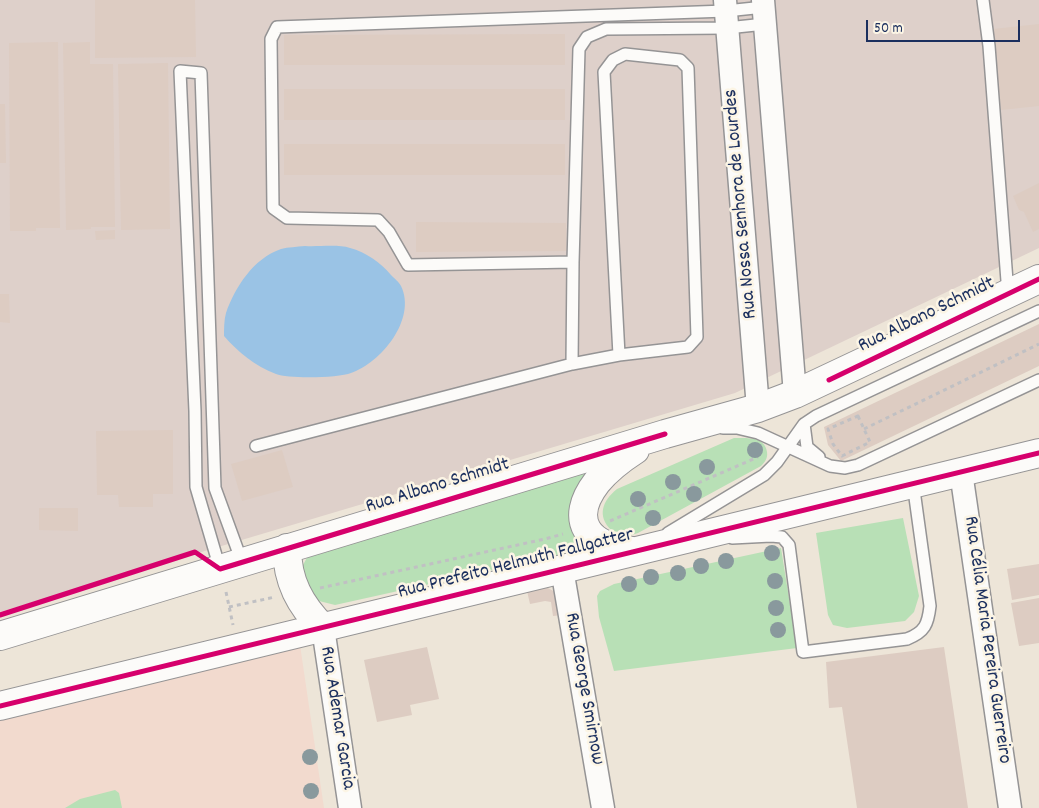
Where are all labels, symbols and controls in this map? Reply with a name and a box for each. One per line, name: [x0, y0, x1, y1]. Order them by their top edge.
scale bar: [869, 10, 1023, 42]
text: 50 m: [874, 18, 903, 40]
street label: Rua Nossa Senhora de Lourdes: [720, 88, 764, 320]
street label: Rua Albano Schmidt: [855, 273, 999, 359]
street label: Rua Albano Schmidt: [363, 454, 513, 520]
street label: Rua Célia Maria Pereira Guerreiro: [957, 515, 1015, 765]
street label: Rua Prefeito Helmuth Fallgatter: [396, 524, 636, 606]
street label: Rua George Smirnow: [558, 611, 608, 767]
street label: Rua Ademar Garcia: [313, 645, 359, 791]

